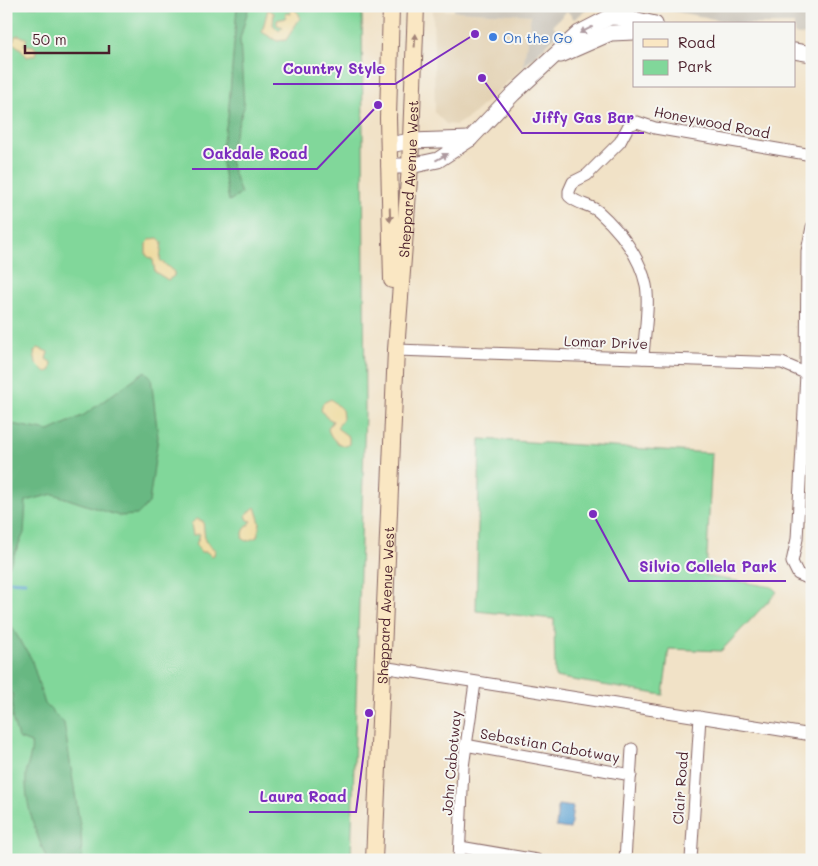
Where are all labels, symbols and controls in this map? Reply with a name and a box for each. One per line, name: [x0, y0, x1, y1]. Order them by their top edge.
scale bar: [25, 22, 109, 54]
legend: [633, 22, 796, 88]
one-way arrow: [578, 26, 593, 34]
place label: On the Go: [503, 28, 572, 47]
text: 50 m: [32, 29, 67, 49]
one-way arrow: [411, 31, 419, 47]
marker: On the Go: [487, 31, 499, 43]
text: Road: [678, 32, 715, 52]
callout: Country Style: [273, 54, 395, 84]
text: Park: [678, 56, 712, 76]
text: Country Style: [283, 58, 385, 78]
street label: Sheppard Avenue West: [394, 100, 422, 258]
street label: Honeywood Road: [652, 101, 772, 143]
callout: Jiffy Gas Bar: [522, 103, 644, 133]
text: Jiffy Gas Bar: [532, 107, 634, 127]
callout: Oakdale Road: [192, 139, 317, 169]
text: Oakdale Road: [203, 143, 308, 163]
one-way arrow: [434, 153, 449, 161]
one-way arrow: [387, 207, 395, 223]
street label: Lomar Drive: [564, 331, 648, 353]
street label: Sheppard Avenue West: [372, 526, 398, 684]
callout: Silvio Collela Park: [629, 551, 786, 581]
text: Silvio Collela Park: [639, 556, 777, 576]
street label: John Cabotway: [437, 710, 465, 816]
street label: Sebastian Cabotway: [479, 723, 621, 767]
street label: Clair Road: [668, 751, 692, 825]
callout: Laura Road: [249, 782, 356, 812]
text: Laura Road: [259, 786, 347, 806]

